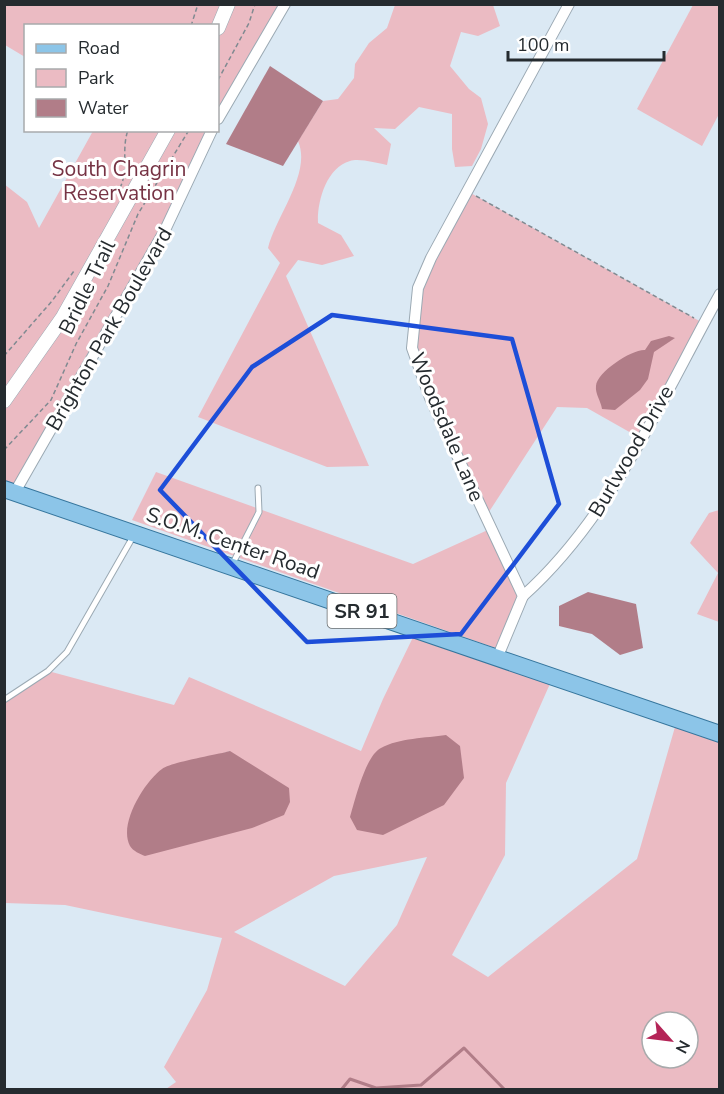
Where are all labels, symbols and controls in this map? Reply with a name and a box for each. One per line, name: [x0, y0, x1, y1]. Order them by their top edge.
legend: [24, 24, 219, 132]
scale bar: [508, 24, 664, 62]
text: 100 m: [517, 33, 569, 57]
text: Road: [78, 36, 120, 60]
text: Park: [78, 66, 115, 90]
text: Water: [78, 96, 129, 120]
park label: South Chagrin Reservation: [52, 155, 186, 207]
street label: Brighton Park Boulevard: [39, 222, 179, 436]
street label: Bridle Trail: [52, 234, 122, 339]
street label: Woodsdale Lane: [403, 348, 491, 506]
street label: Burlwood Drive: [582, 380, 680, 522]
street label: S.O.M. Center Road: [143, 500, 323, 586]
road number: SR 91: [328, 594, 397, 628]
north arrow: [640, 1010, 700, 1070]
text: N: [670, 1036, 695, 1057]

